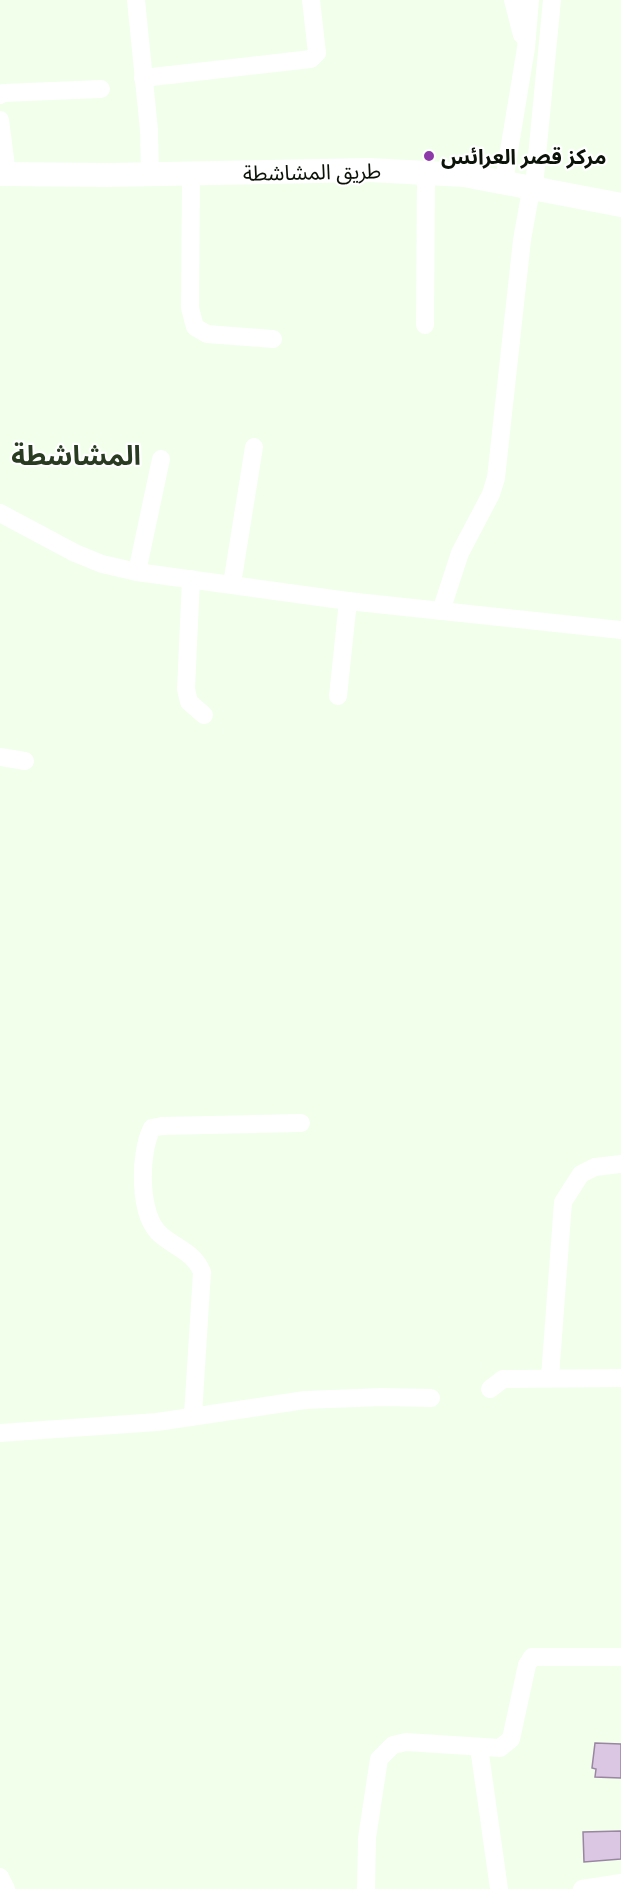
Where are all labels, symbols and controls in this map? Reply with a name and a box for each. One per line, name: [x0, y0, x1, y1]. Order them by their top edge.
place label: مركز قصر العرائس: [441, 144, 607, 169]
marker: مركز قصر العرائس: [422, 149, 436, 163]
street label: طريق المشاشطة: [243, 158, 381, 187]
district label: المشاشطة: [11, 439, 141, 471]

